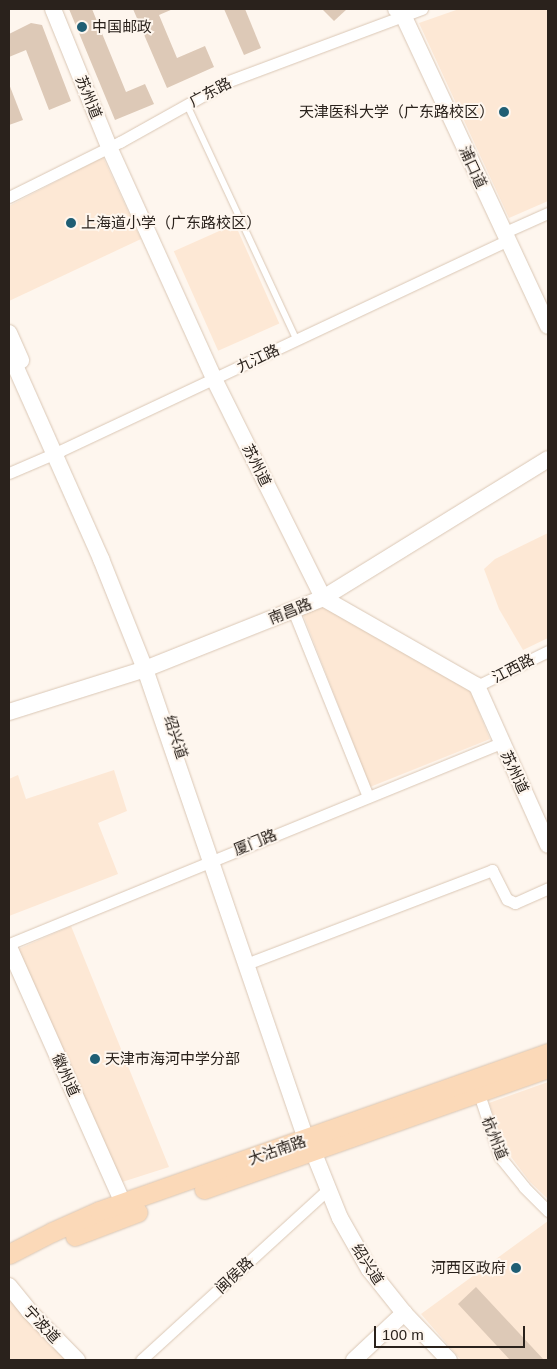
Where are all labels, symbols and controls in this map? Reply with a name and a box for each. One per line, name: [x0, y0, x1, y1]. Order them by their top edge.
place label: 中国邮政: [92, 18, 152, 36]
marker: 中国邮政: [76, 21, 88, 33]
street label: 苏州道: [72, 73, 106, 121]
street label: 广东路: [186, 73, 234, 111]
place label: 天津医科大学（广东路校区）: [299, 103, 494, 121]
marker: 天津医科大学（广东路校区）: [498, 106, 510, 118]
street label: 浦口道: [455, 143, 491, 191]
place label: 上海道小学（广东路校区）: [81, 214, 261, 232]
marker: 上海道小学（广东路校区）: [65, 217, 77, 229]
street label: 九江路: [234, 340, 282, 376]
street label: 苏州道: [239, 441, 275, 489]
street label: 南昌路: [266, 594, 314, 628]
street label: 江西路: [489, 650, 537, 686]
street label: 绍兴道: [160, 713, 192, 761]
street label: 苏州道: [497, 748, 533, 796]
street label: 厦门路: [231, 825, 279, 859]
place label: 天津市海河中学分部: [105, 1050, 240, 1068]
street label: 徽州道: [49, 1051, 83, 1099]
marker: 天津市海河中学分部: [89, 1053, 101, 1065]
street label: 杭州道: [478, 1114, 512, 1162]
street label: 大沽南路: [246, 1132, 308, 1168]
street label: 绍兴道: [348, 1240, 388, 1288]
street label: 闽侯路: [211, 1253, 257, 1297]
place label: 河西区政府: [431, 1259, 506, 1277]
marker: 河西区政府: [510, 1262, 522, 1274]
street label: 宁波道: [20, 1301, 64, 1347]
scale bar: [377, 1316, 528, 1348]
text: 100 m: [382, 1326, 424, 1343]

